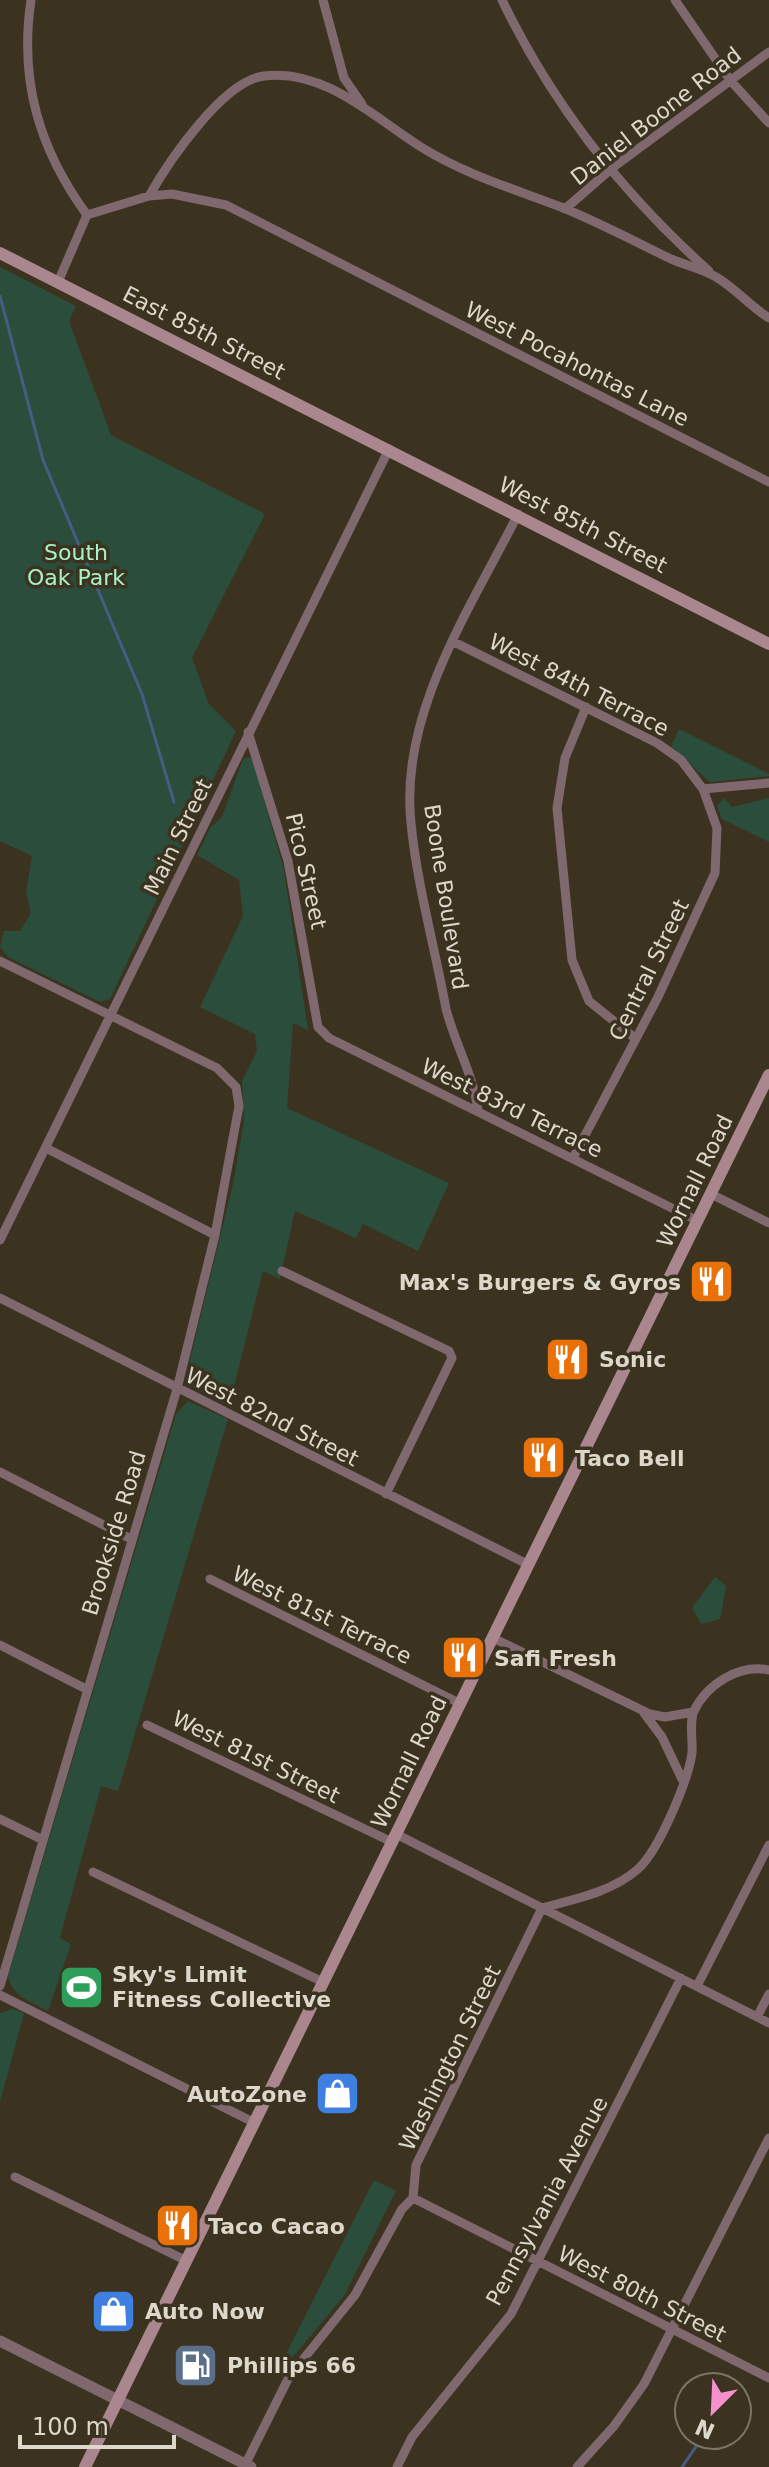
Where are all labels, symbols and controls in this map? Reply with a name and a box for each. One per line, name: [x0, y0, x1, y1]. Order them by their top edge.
street label: Daniel Boone Road: [566, 42, 746, 190]
street label: East 85th Street: [119, 281, 290, 385]
street label: West Pocahontas Lane: [461, 297, 693, 431]
street label: West 85th Street: [495, 472, 672, 578]
park label: South Oak Park: [27, 540, 125, 590]
street label: West 84th Terrace: [485, 629, 673, 741]
street label: Main Street: [139, 774, 217, 899]
street label: Boone Boulevard: [419, 802, 473, 992]
street label: Pico Street: [281, 811, 332, 932]
street label: Central Street: [604, 895, 694, 1045]
street label: West 83rd Terrace: [417, 1053, 607, 1163]
street label: Wornall Road: [652, 1111, 738, 1251]
restaurant icon: Max's Burgers & Gyros: [688, 1258, 736, 1306]
place label: Max's Burgers & Gyros: [399, 1270, 681, 1295]
restaurant icon: Sonic: [544, 1335, 592, 1383]
place label: Sonic: [599, 1347, 666, 1372]
street label: West 82nd Street: [181, 1363, 363, 1472]
restaurant icon: Taco Bell: [520, 1434, 568, 1482]
place label: Taco Bell: [575, 1446, 685, 1471]
street label: Brookside Road: [77, 1448, 151, 1618]
street label: West 81st Terrace: [228, 1561, 416, 1669]
restaurant icon: Safi Fresh: [439, 1634, 487, 1682]
place label: Safi Fresh: [494, 1646, 617, 1671]
street label: Wornall Road: [366, 1692, 452, 1832]
street label: West 81st Street: [168, 1706, 344, 1809]
street label: Washington Street: [394, 1961, 506, 2155]
place label: Sky's Limit Fitness Collective: [112, 1962, 331, 2012]
sports icon: Sky's Limit Fitness Collective: [57, 1963, 105, 2011]
shop icon: AutoZone: [314, 2070, 362, 2118]
place label: AutoZone: [187, 2082, 307, 2107]
street label: Pennsylvania Avenue: [481, 2092, 613, 2310]
restaurant icon: Taco Cacao: [153, 2202, 201, 2250]
place label: Taco Cacao: [208, 2214, 345, 2239]
street label: West 80th Street: [554, 2241, 731, 2347]
shop icon: Auto Now: [90, 2287, 138, 2335]
place label: Auto Now: [145, 2299, 265, 2324]
fuel station icon: Phillips 66: [172, 2341, 220, 2389]
place label: Phillips 66: [227, 2353, 356, 2378]
north arrow: [673, 2371, 753, 2451]
scale bar: [20, 2399, 174, 2449]
text: 100 m: [32, 2413, 109, 2441]
text: N: [692, 2414, 719, 2444]

